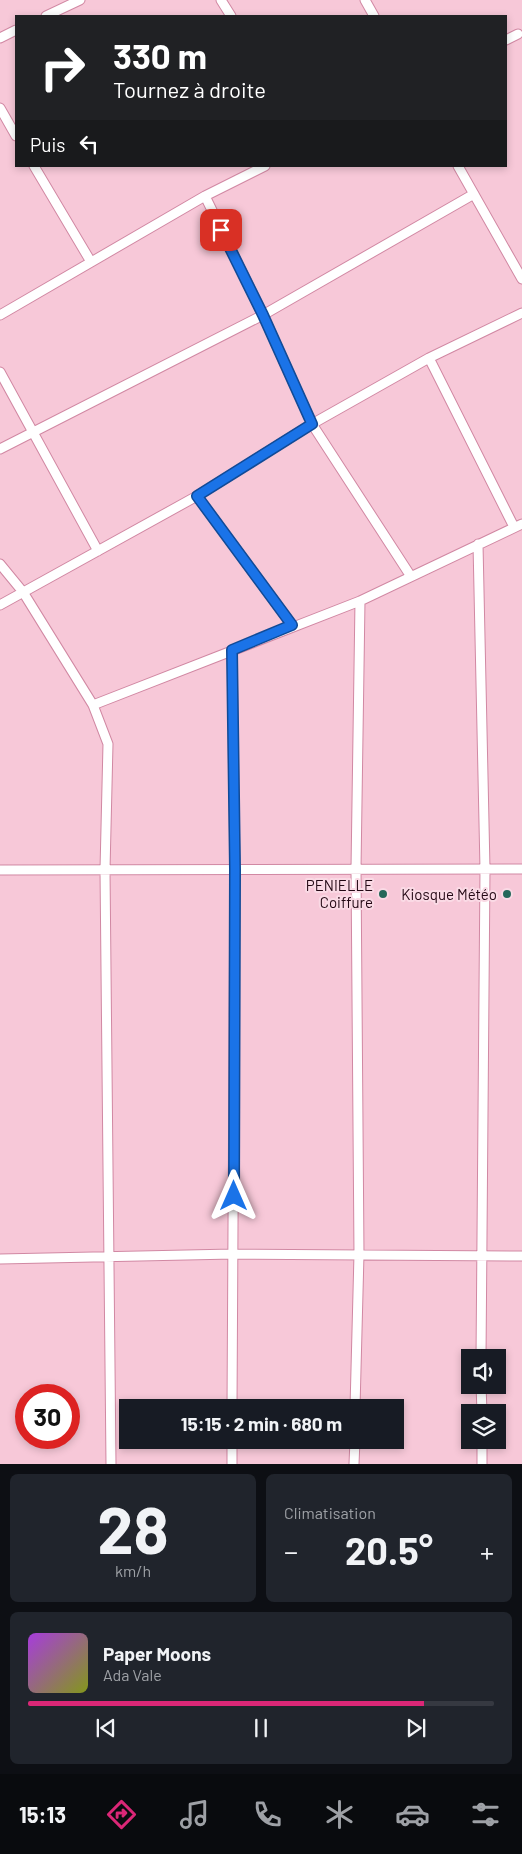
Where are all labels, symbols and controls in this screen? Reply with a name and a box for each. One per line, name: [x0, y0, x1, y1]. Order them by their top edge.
text: 330 m: [113, 34, 207, 76]
icon: right: [30, 35, 95, 100]
text: Tournez à droite: [113, 76, 266, 102]
icon: left: [75, 130, 103, 158]
text: Puis: [30, 133, 65, 156]
pin: [200, 209, 242, 251]
icon: arrive: [207, 216, 235, 244]
place label: PENIELLE Coiffure: [306, 876, 373, 911]
place label: Kiosque Météo: [401, 885, 497, 903]
marker: PENIELLE Coiffure: [377, 888, 389, 900]
marker: Kiosque Météo: [501, 888, 513, 900]
position arrow: [207, 1169, 259, 1221]
map controls: [461, 1349, 506, 1449]
button: sound: [461, 1349, 506, 1394]
speed limit sign: 30: [15, 1384, 80, 1449]
button: layers: [461, 1404, 506, 1449]
text: 15:15 · 2 min · 680 m: [181, 1412, 342, 1435]
text: 28: [97, 1489, 169, 1567]
text: Climatisation: [284, 1503, 376, 1522]
text: 20.5°: [345, 1527, 433, 1573]
text: −: [284, 1534, 298, 1568]
text: +: [480, 1534, 494, 1568]
text: km/h: [115, 1561, 151, 1580]
text: Paper Moons: [103, 1642, 211, 1665]
text: Ada Vale: [103, 1665, 162, 1684]
icon: previous: [92, 1714, 120, 1742]
icon: pause: [247, 1714, 275, 1742]
icon: next: [402, 1714, 430, 1742]
icon: directions: [104, 1797, 139, 1832]
icon: music: [177, 1797, 212, 1832]
icon: phone: [250, 1797, 285, 1832]
icon: climate: [322, 1797, 357, 1832]
icon: car: [395, 1797, 430, 1832]
icon: filters: [468, 1797, 503, 1832]
text: 15:13: [19, 1801, 66, 1827]

